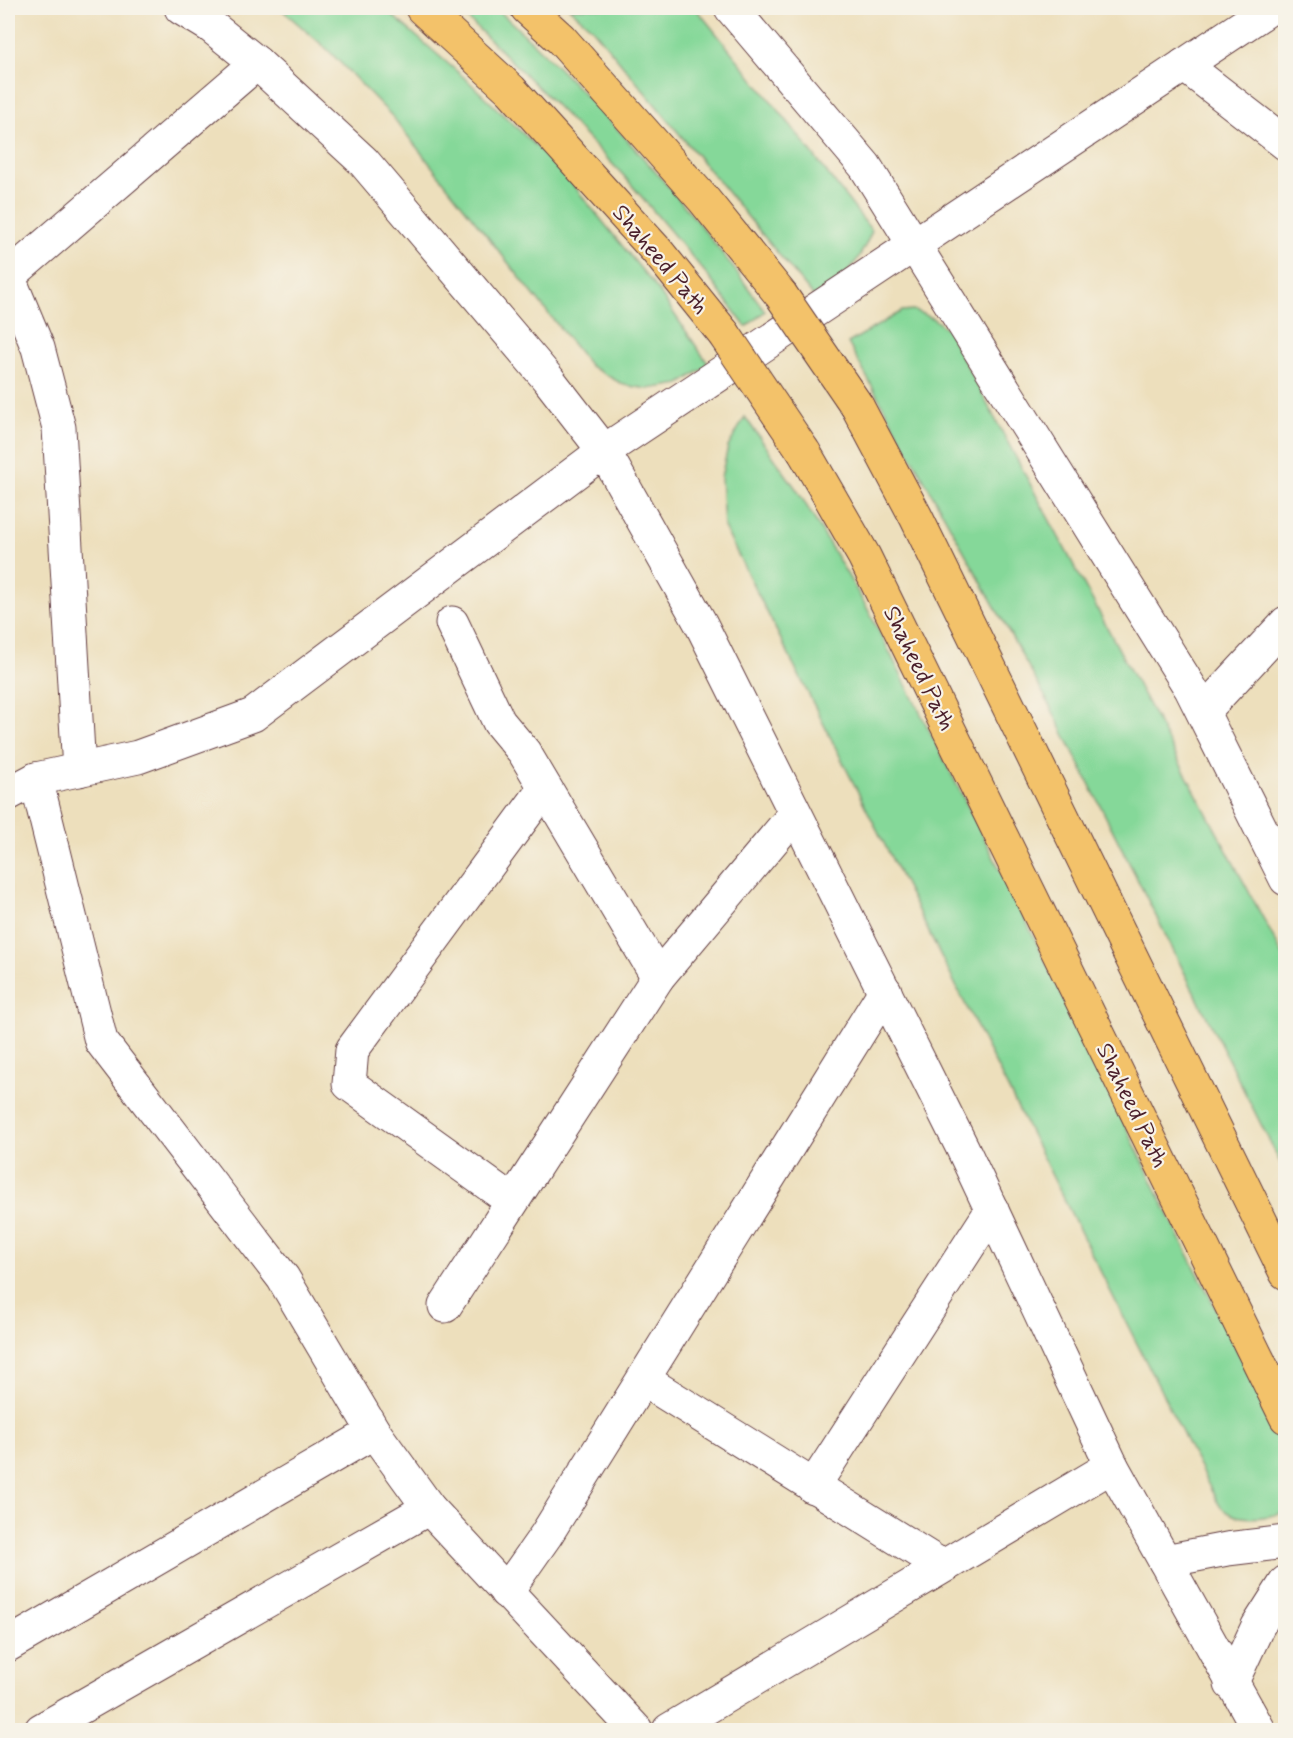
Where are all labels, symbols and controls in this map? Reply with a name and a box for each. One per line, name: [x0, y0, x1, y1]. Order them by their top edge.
street label: Shaheed Path: [605, 198, 715, 322]
street label: Shaheed Path: [875, 601, 962, 736]
street label: Shaheed Path: [1088, 1038, 1175, 1173]

